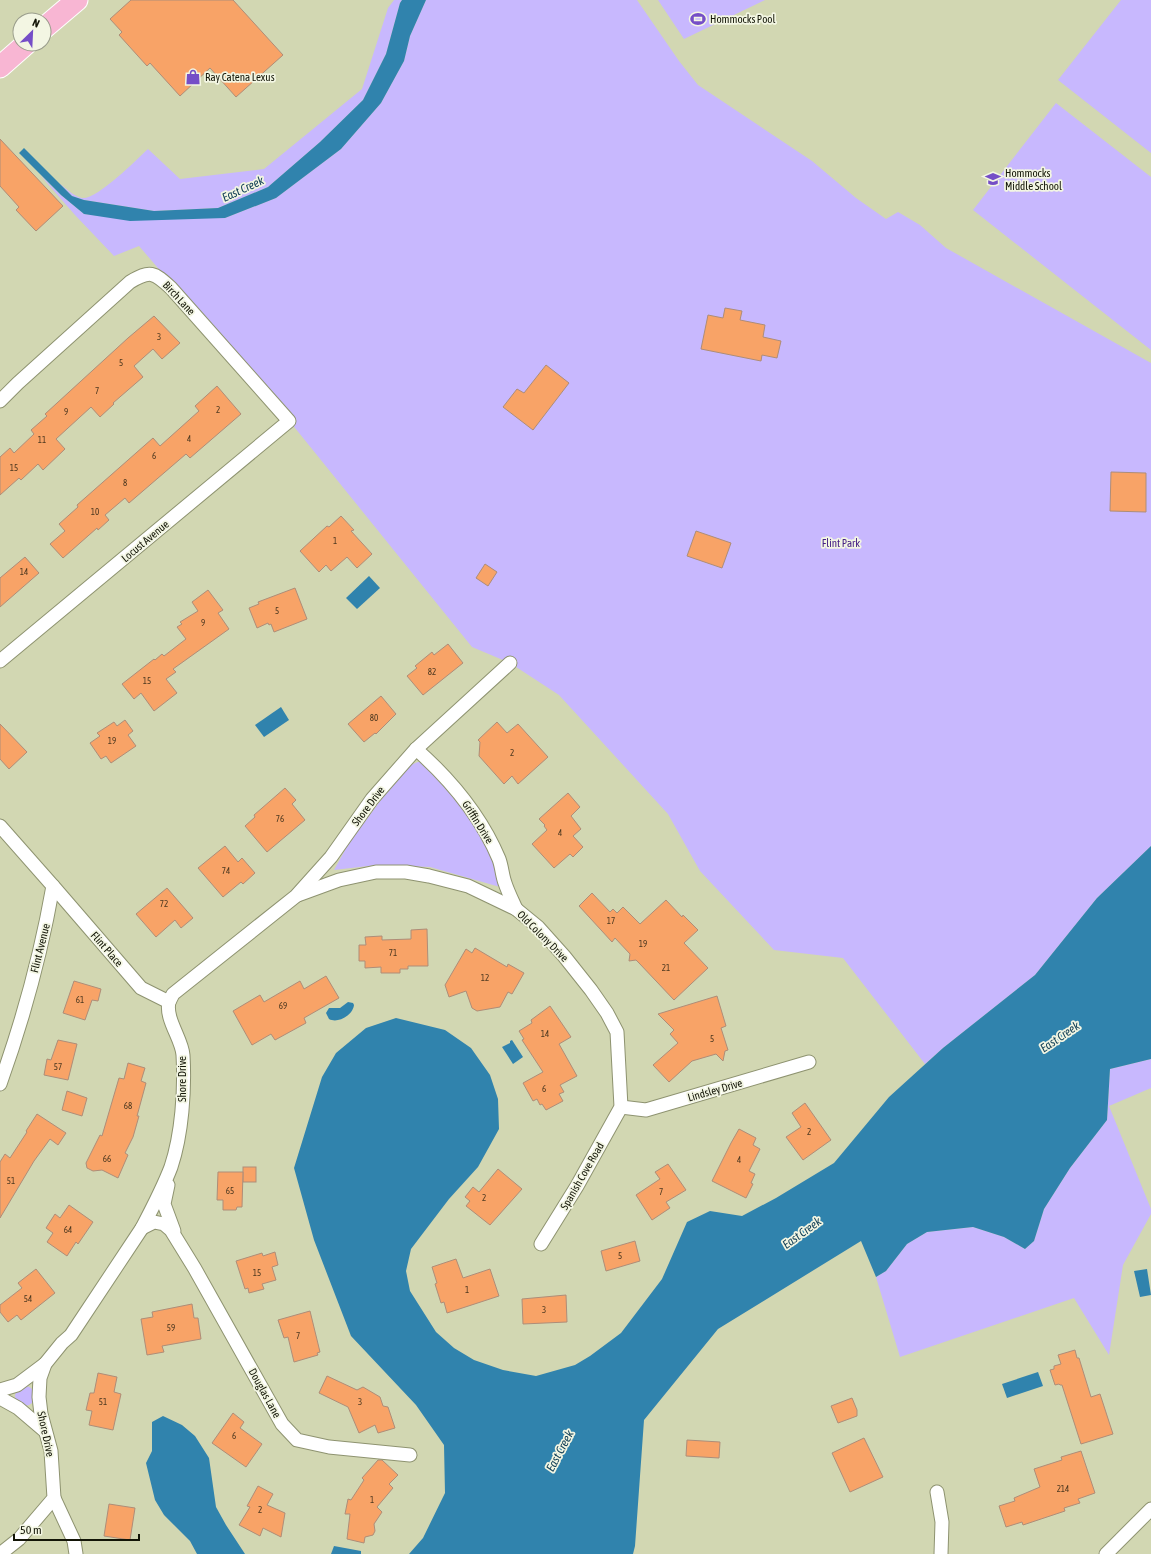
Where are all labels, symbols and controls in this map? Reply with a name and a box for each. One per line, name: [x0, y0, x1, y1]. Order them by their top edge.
sports icon: Hommocks Pool: [689, 10, 707, 28]
north arrow: [12, 12, 52, 52]
place label: Hommocks Pool: [710, 13, 775, 25]
text: N: [31, 16, 41, 30]
shop icon: Ray Catena Lexus: [184, 68, 202, 86]
place label: Ray Catena Lexus: [205, 71, 275, 83]
place label: Hommocks Middle School: [1005, 167, 1062, 192]
school or university icon: Hommocks Middle School: [984, 170, 1002, 188]
water label: East Creek: [220, 173, 267, 205]
street label: Birch Lane: [160, 279, 198, 317]
house number: 3: [157, 332, 161, 342]
house number: 5: [119, 358, 123, 368]
house number: 7: [95, 386, 99, 396]
house number: 2: [216, 405, 220, 415]
house number: 9: [64, 407, 68, 417]
house number: 4: [187, 434, 191, 444]
house number: 11: [38, 435, 46, 445]
house number: 6: [152, 451, 156, 461]
house number: 15: [10, 463, 18, 473]
house number: 8: [123, 478, 127, 488]
house number: 10: [91, 507, 99, 517]
street label: Locust Avenue: [119, 518, 171, 564]
house number: 1: [333, 536, 337, 546]
park label: Flint Park: [822, 537, 860, 549]
house number: 14: [20, 567, 28, 577]
house number: 5: [275, 606, 279, 616]
house number: 9: [201, 618, 205, 628]
house number: 82: [428, 667, 436, 677]
house number: 15: [143, 676, 151, 686]
house number: 80: [370, 713, 378, 723]
house number: 19: [108, 736, 116, 746]
house number: 2: [510, 748, 514, 758]
street label: Shore Drive: [349, 784, 387, 828]
street label: Griffin Drive: [460, 798, 496, 846]
house number: 76: [276, 814, 284, 824]
house number: 4: [558, 828, 562, 838]
house number: 74: [222, 866, 230, 876]
house number: 72: [160, 899, 168, 909]
street label: Old Colony Drive: [515, 908, 571, 964]
house number: 17: [607, 916, 615, 926]
street label: Flint Avenue: [28, 922, 52, 974]
street label: Flint Place: [89, 929, 125, 969]
house number: 19: [639, 939, 647, 949]
house number: 71: [389, 948, 397, 958]
house number: 21: [662, 963, 670, 973]
house number: 12: [481, 973, 489, 983]
house number: 61: [76, 995, 84, 1005]
house number: 69: [279, 1001, 287, 1011]
water label: East Creek: [1038, 1018, 1083, 1055]
house number: 14: [541, 1029, 549, 1039]
house number: 5: [710, 1034, 714, 1044]
street label: Shore Drive: [176, 1056, 188, 1102]
house number: 57: [54, 1062, 62, 1072]
street label: Lindsley Drive: [686, 1076, 744, 1104]
house number: 6: [542, 1084, 546, 1094]
house number: 68: [124, 1101, 132, 1111]
house number: 2: [807, 1127, 811, 1137]
street label: Spanish Cove Road: [558, 1140, 606, 1212]
house number: 66: [103, 1154, 111, 1164]
house number: 4: [737, 1155, 741, 1165]
house number: 51: [7, 1176, 15, 1186]
house number: 65: [226, 1186, 234, 1196]
house number: 7: [659, 1187, 663, 1197]
house number: 2: [482, 1193, 486, 1203]
water label: East Creek: [780, 1214, 825, 1252]
house number: 64: [64, 1225, 72, 1235]
house number: 5: [618, 1251, 622, 1261]
house number: 15: [253, 1268, 261, 1278]
house number: 1: [465, 1285, 469, 1295]
house number: 54: [24, 1294, 32, 1304]
house number: 3: [542, 1305, 546, 1315]
house number: 59: [167, 1323, 175, 1333]
house number: 7: [296, 1331, 300, 1341]
street label: Douglas Lane: [247, 1366, 283, 1420]
house number: 51: [99, 1397, 107, 1407]
house number: 3: [358, 1397, 362, 1407]
street label: Shore Drive: [35, 1410, 57, 1458]
water label: East Creek: [543, 1427, 577, 1474]
house number: 6: [232, 1431, 236, 1441]
house number: 214: [1057, 1484, 1069, 1494]
house number: 1: [370, 1495, 374, 1505]
house number: 2: [258, 1505, 262, 1515]
scale bar: [14, 1516, 139, 1542]
text: 50 m: [20, 1523, 42, 1537]

